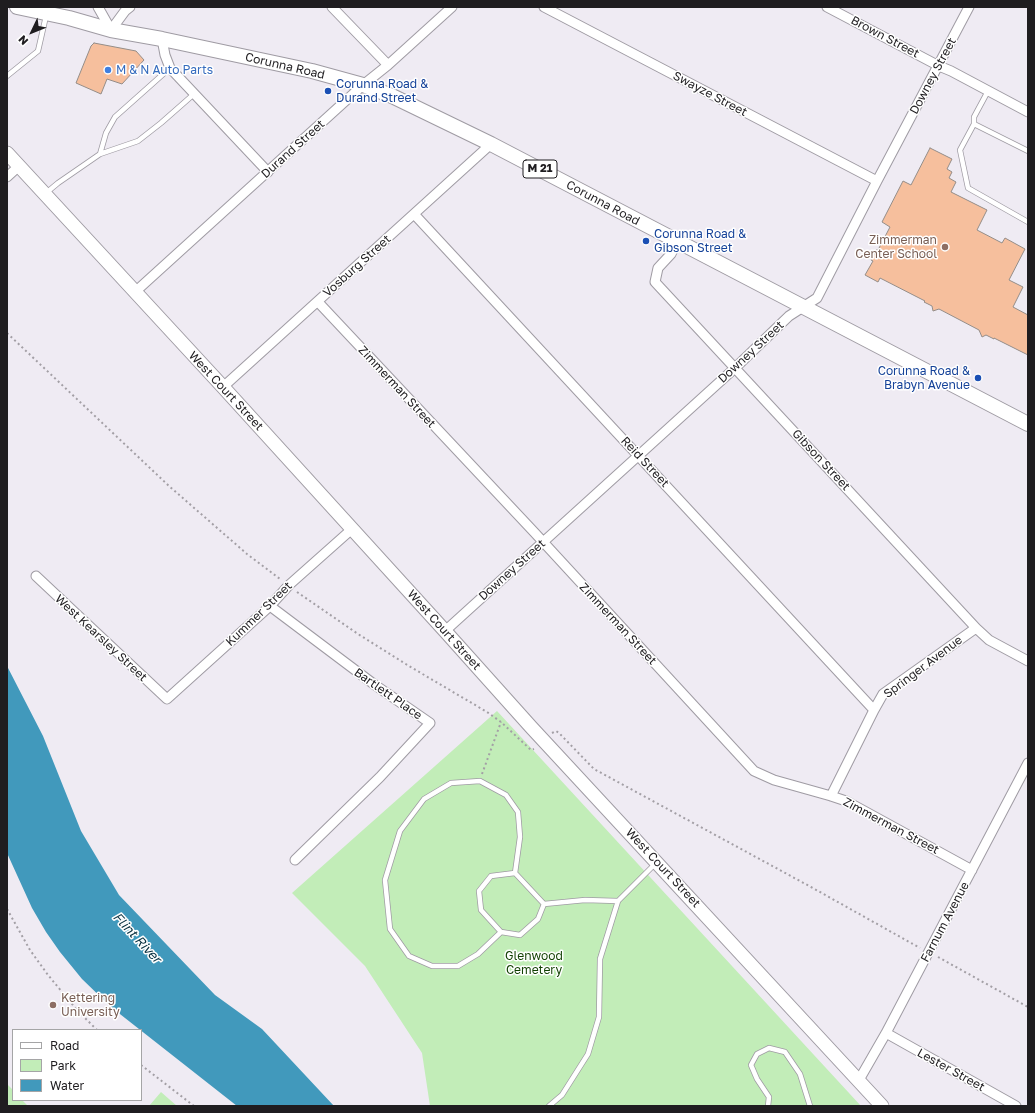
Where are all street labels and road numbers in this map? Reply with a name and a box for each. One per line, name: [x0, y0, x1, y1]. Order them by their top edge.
street label: Brown Street: [848, 13, 922, 61]
street label: Downey Street: [907, 35, 959, 117]
street label: Corunna Road: [244, 50, 326, 82]
street label: Swayze Street: [670, 68, 750, 120]
street label: Durand Street: [258, 117, 328, 181]
road number: M 21: [523, 160, 557, 178]
street label: Corunna Road: [564, 178, 642, 228]
street label: Vosburg Street: [320, 232, 394, 300]
street label: Downey Street: [715, 318, 787, 386]
street label: Zimmerman Street: [355, 343, 439, 431]
street label: West Court Street: [186, 348, 266, 434]
street label: Gibson Street: [789, 426, 853, 494]
street label: Reid Street: [618, 434, 672, 490]
street label: Downey Street: [476, 536, 548, 604]
street label: Kummer Street: [223, 579, 295, 649]
street label: Zimmerman Street: [576, 580, 660, 668]
street label: West Court Street: [404, 587, 484, 673]
street label: West Kearsley Street: [52, 592, 150, 684]
street label: Springer Avenue: [881, 633, 965, 701]
street label: Bartlett Place: [351, 665, 425, 723]
street label: Zimmerman Street: [841, 795, 941, 857]
street label: West Court Street: [623, 825, 703, 911]
street label: Farnum Avenue: [918, 879, 972, 965]
street label: Lester Street: [915, 1046, 987, 1094]

